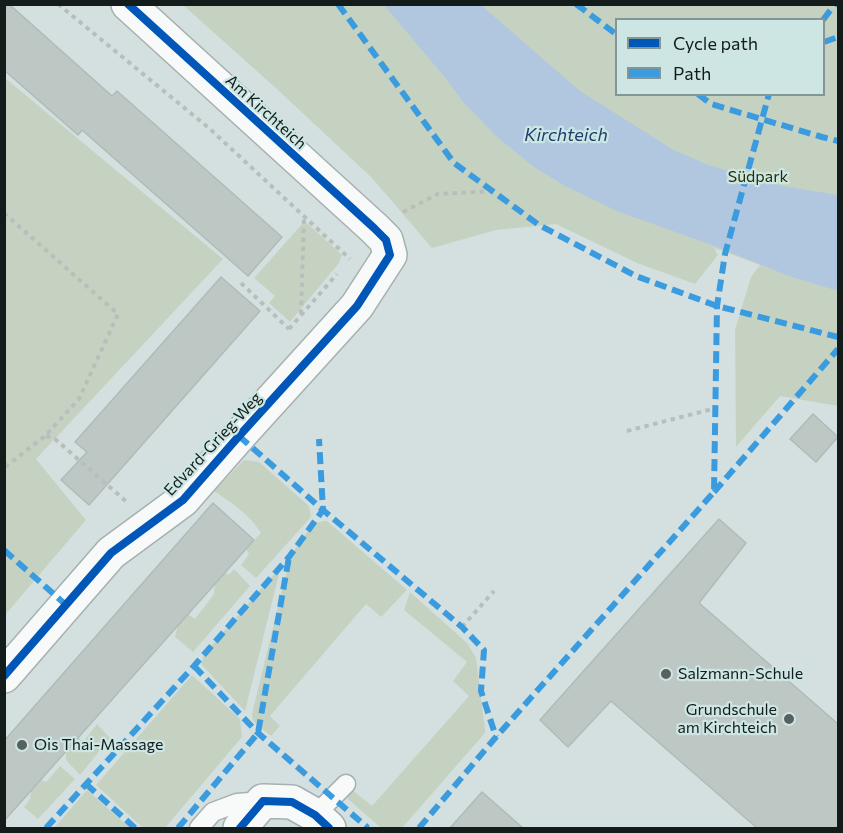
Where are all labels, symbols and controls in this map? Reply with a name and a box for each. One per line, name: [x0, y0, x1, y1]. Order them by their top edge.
legend: [615, 18, 825, 96]
text: Cycle path: [673, 32, 758, 54]
text: Path: [673, 62, 711, 84]
street label: Am Kirchteich: [222, 71, 310, 153]
water label: Kirchteich: [524, 124, 608, 146]
park label: Südpark: [728, 167, 788, 187]
street label: Edvard-Grieg-Weg: [160, 388, 266, 500]
place label: Salzmann-Schule: [678, 664, 803, 684]
marker: Salzmann-Schule: [659, 667, 673, 681]
place label: Grundschule am Kirchteich: [677, 700, 777, 738]
marker: Grundschule am Kirchteich: [782, 712, 796, 726]
place label: Ois Thai-Massage: [34, 735, 164, 755]
marker: Ois Thai-Massage: [15, 738, 29, 752]

